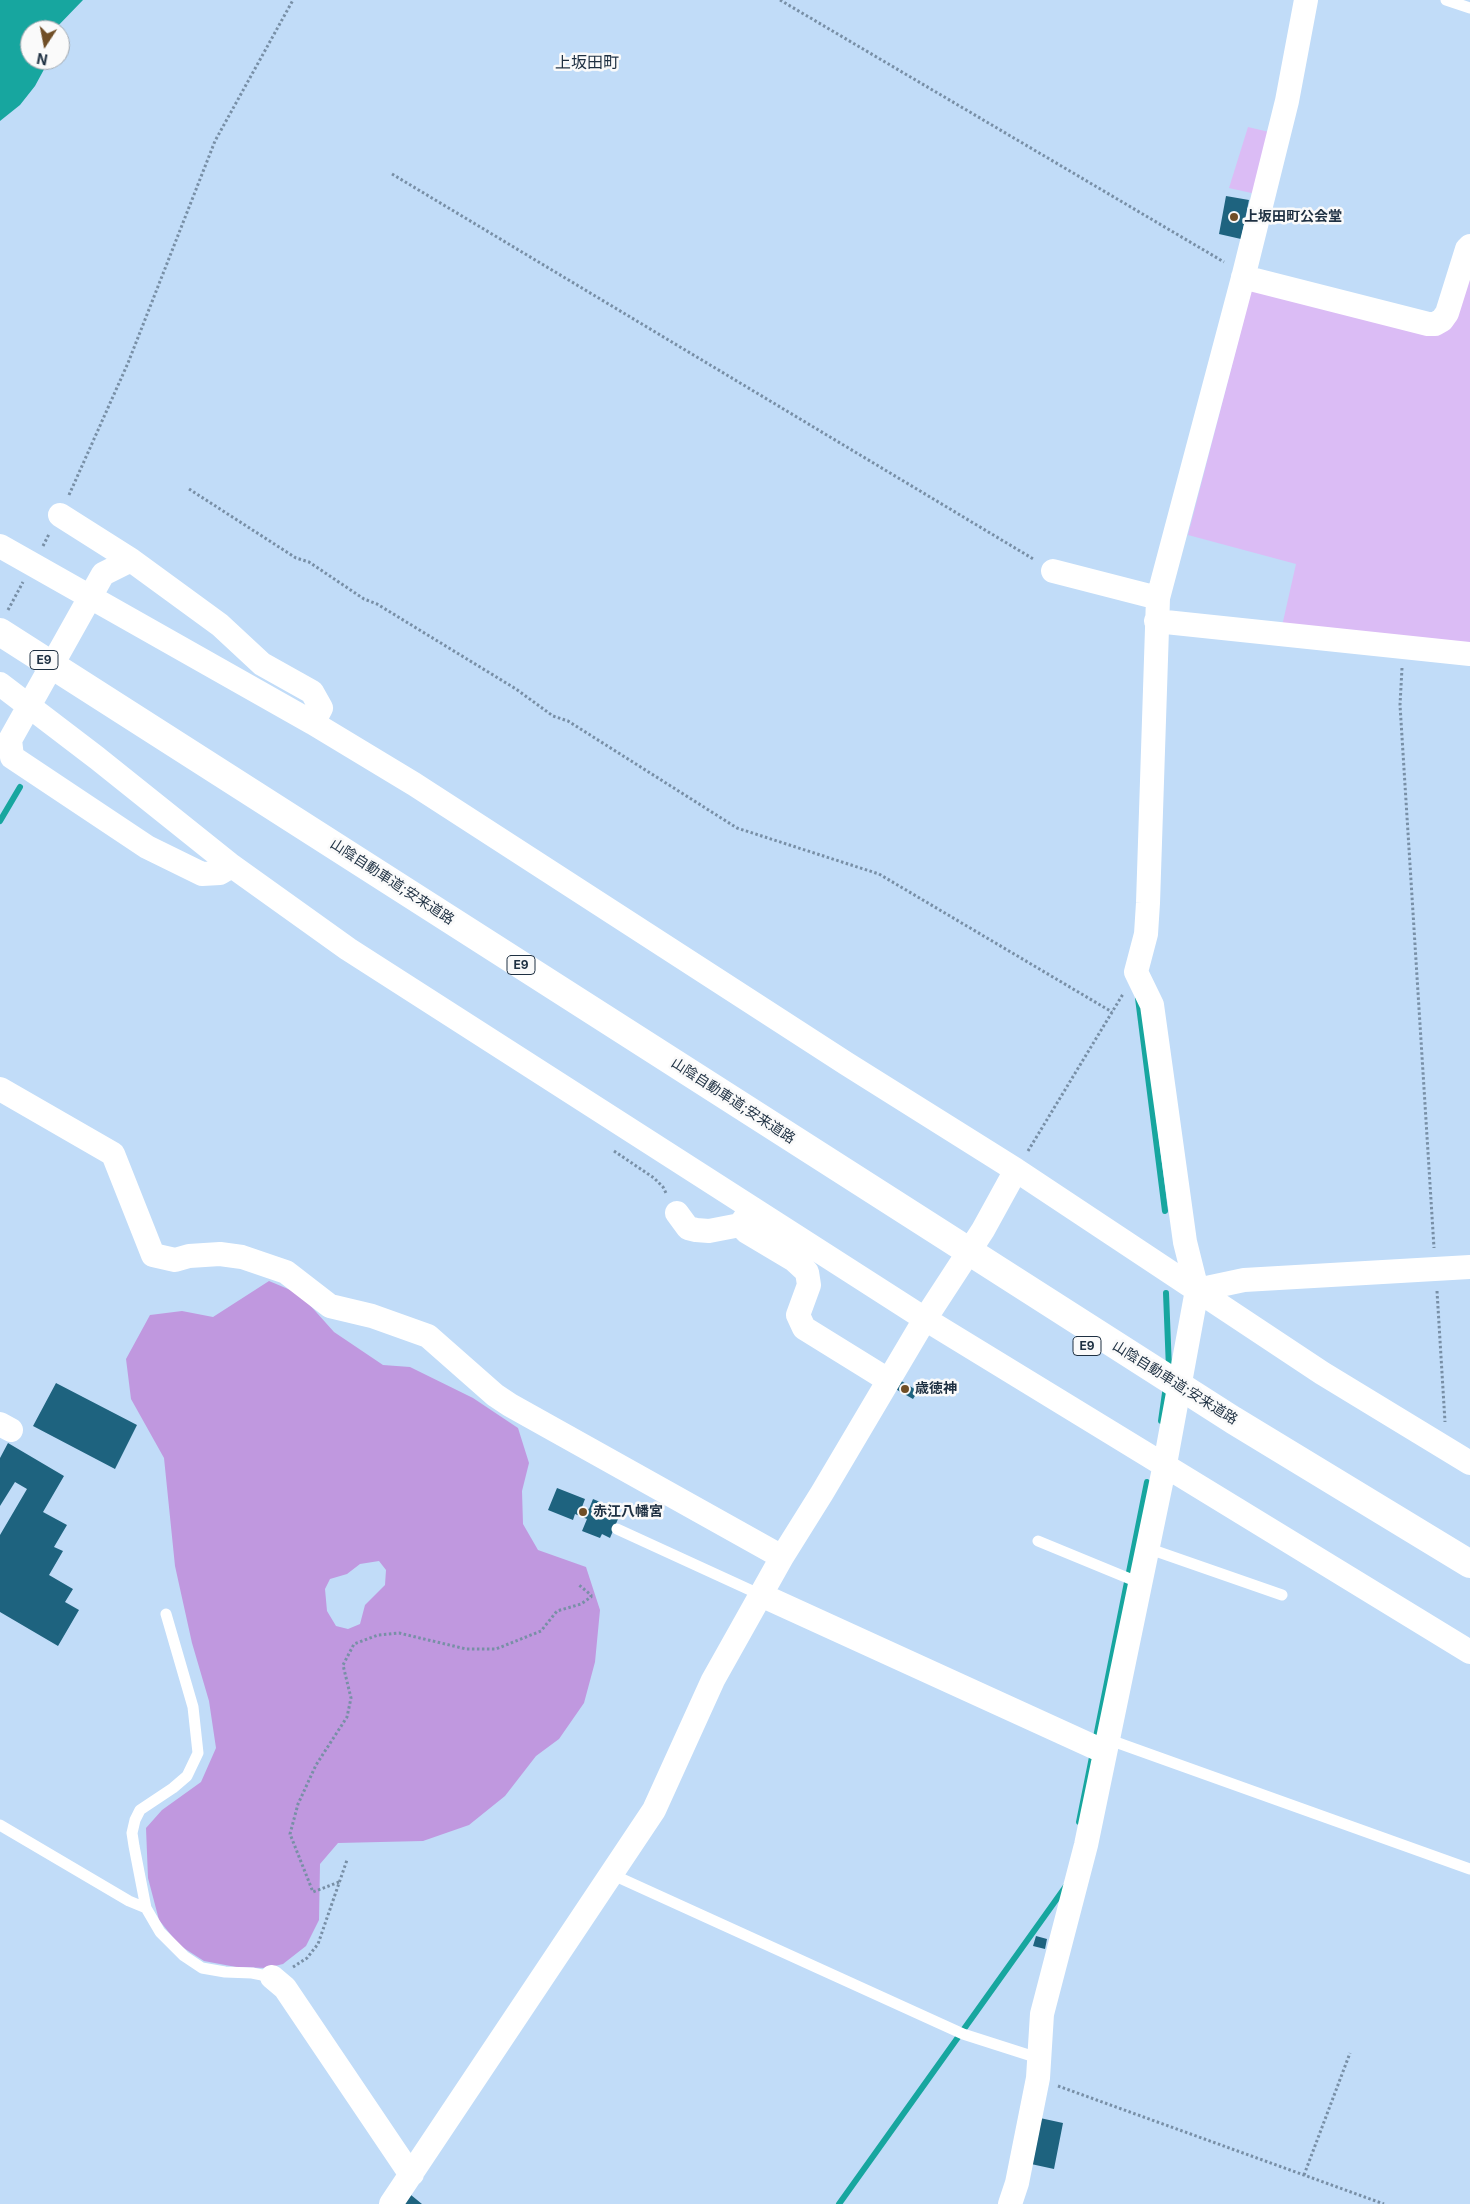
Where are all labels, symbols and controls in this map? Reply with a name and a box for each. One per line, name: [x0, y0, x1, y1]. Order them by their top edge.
north arrow: [20, 20, 70, 70]
text: N: [35, 50, 49, 69]
district label: 上坂田町: [555, 53, 619, 73]
place label: 上坂田町公会堂: [1244, 209, 1342, 225]
marker: 上坂田町公会堂: [1228, 211, 1240, 223]
road number: E9: [30, 650, 58, 670]
street label: 山陰自動車道;安来道路: [327, 836, 457, 928]
road number: E9: [507, 956, 535, 974]
street label: 山陰自動車道;安来道路: [668, 1055, 798, 1147]
road number: E9: [1073, 1336, 1101, 1355]
street label: 山陰自動車道;安来道路: [1109, 1338, 1241, 1428]
place label: 歳徳神: [915, 1381, 957, 1397]
marker: 歳徳神: [899, 1383, 911, 1395]
place label: 赤江八幡宮: [593, 1504, 663, 1520]
marker: 赤江八幡宮: [577, 1506, 589, 1518]

